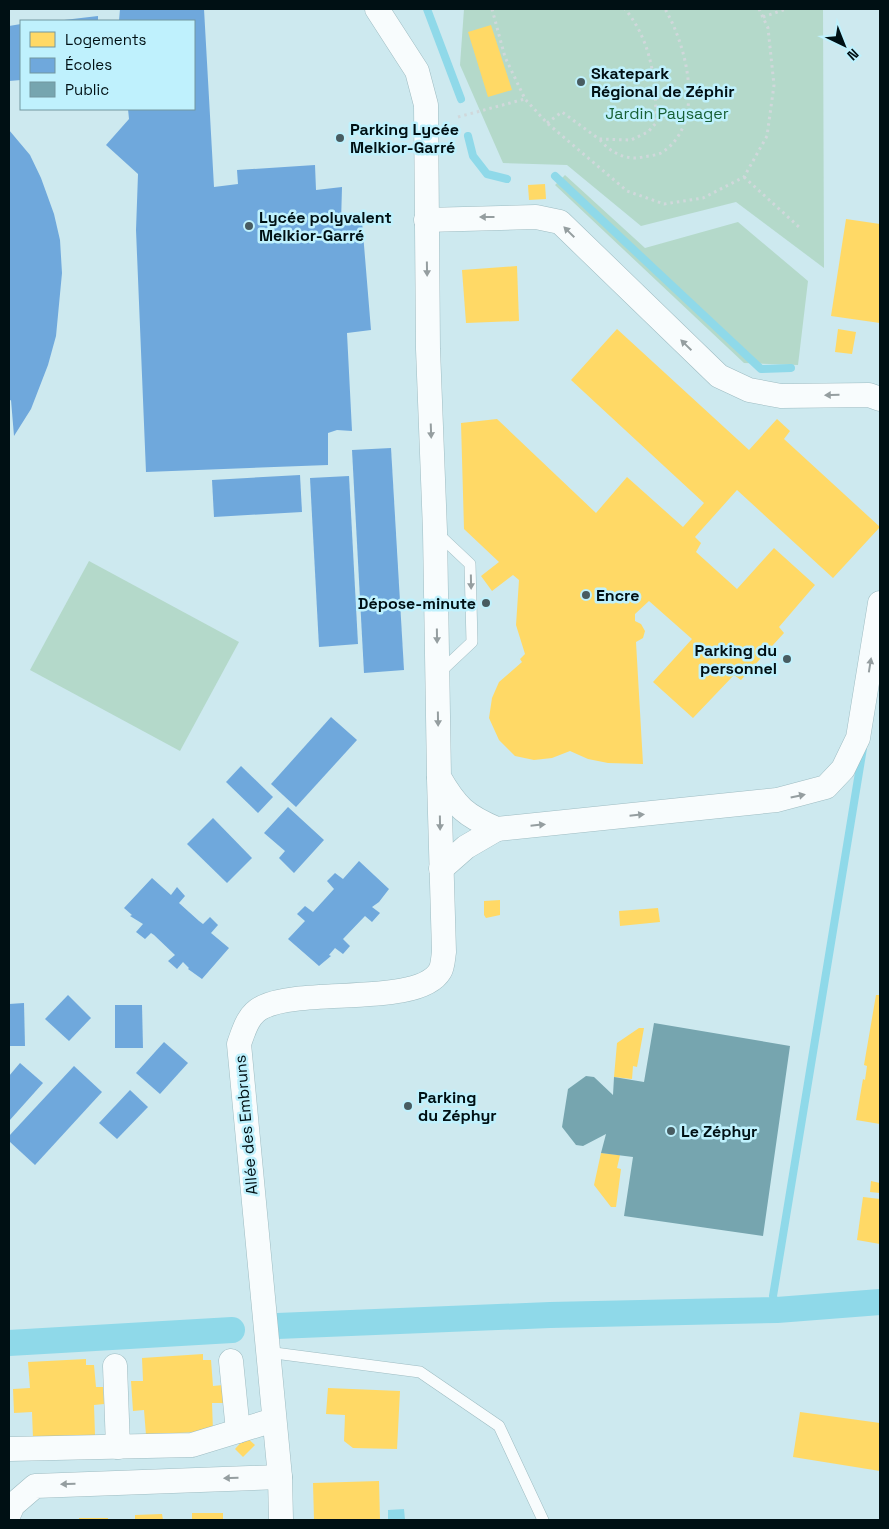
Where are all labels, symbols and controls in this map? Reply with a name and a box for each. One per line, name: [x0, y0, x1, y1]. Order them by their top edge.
legend: [20, 20, 195, 110]
north arrow: [819, 20, 869, 70]
text: Logements: [65, 30, 147, 49]
text: N: [843, 45, 862, 64]
text: Écoles: [65, 55, 112, 74]
place label: Skatepark Régional de Zéphir: [591, 63, 735, 102]
marker: Skatepark Régional de Zéphir: [575, 76, 587, 88]
text: Public: [65, 80, 109, 99]
park label: Jardin Paysager: [605, 103, 729, 124]
place label: Parking Lycée Melkior-Garré: [350, 119, 459, 158]
marker: Parking Lycée Melkior-Garré: [334, 132, 346, 144]
place label: Lycée polyvalent Melkior-Garré: [259, 207, 392, 246]
one-way arrow: [479, 213, 495, 221]
marker: Lycée polyvalent Melkior-Garré: [243, 220, 255, 232]
one-way arrow: [563, 226, 575, 238]
one-way arrow: [423, 261, 431, 277]
one-way arrow: [681, 339, 693, 351]
one-way arrow: [824, 391, 840, 399]
one-way arrow: [428, 423, 436, 439]
one-way arrow: [467, 574, 475, 590]
place label: Encre: [596, 585, 639, 606]
marker: Encre: [580, 589, 592, 601]
place label: Dépose-minute: [358, 593, 476, 614]
marker: Dépose-minute: [480, 597, 492, 609]
one-way arrow: [433, 628, 441, 644]
place label: Parking du personnel: [694, 640, 777, 679]
marker: Parking du personnel: [781, 653, 793, 665]
one-way arrow: [867, 657, 875, 673]
one-way arrow: [434, 711, 442, 727]
one-way arrow: [791, 792, 806, 800]
one-way arrow: [629, 811, 645, 819]
one-way arrow: [436, 815, 444, 831]
one-way arrow: [531, 821, 547, 829]
street label: Allée des Embruns: [229, 1054, 263, 1196]
place label: Parking du Zéphyr: [418, 1087, 497, 1126]
marker: Parking du Zéphyr: [402, 1100, 414, 1112]
place label: Le Zéphyr: [681, 1121, 757, 1142]
marker: Le Zéphyr: [665, 1125, 677, 1137]
one-way arrow: [223, 1475, 239, 1483]
one-way arrow: [60, 1481, 76, 1489]

